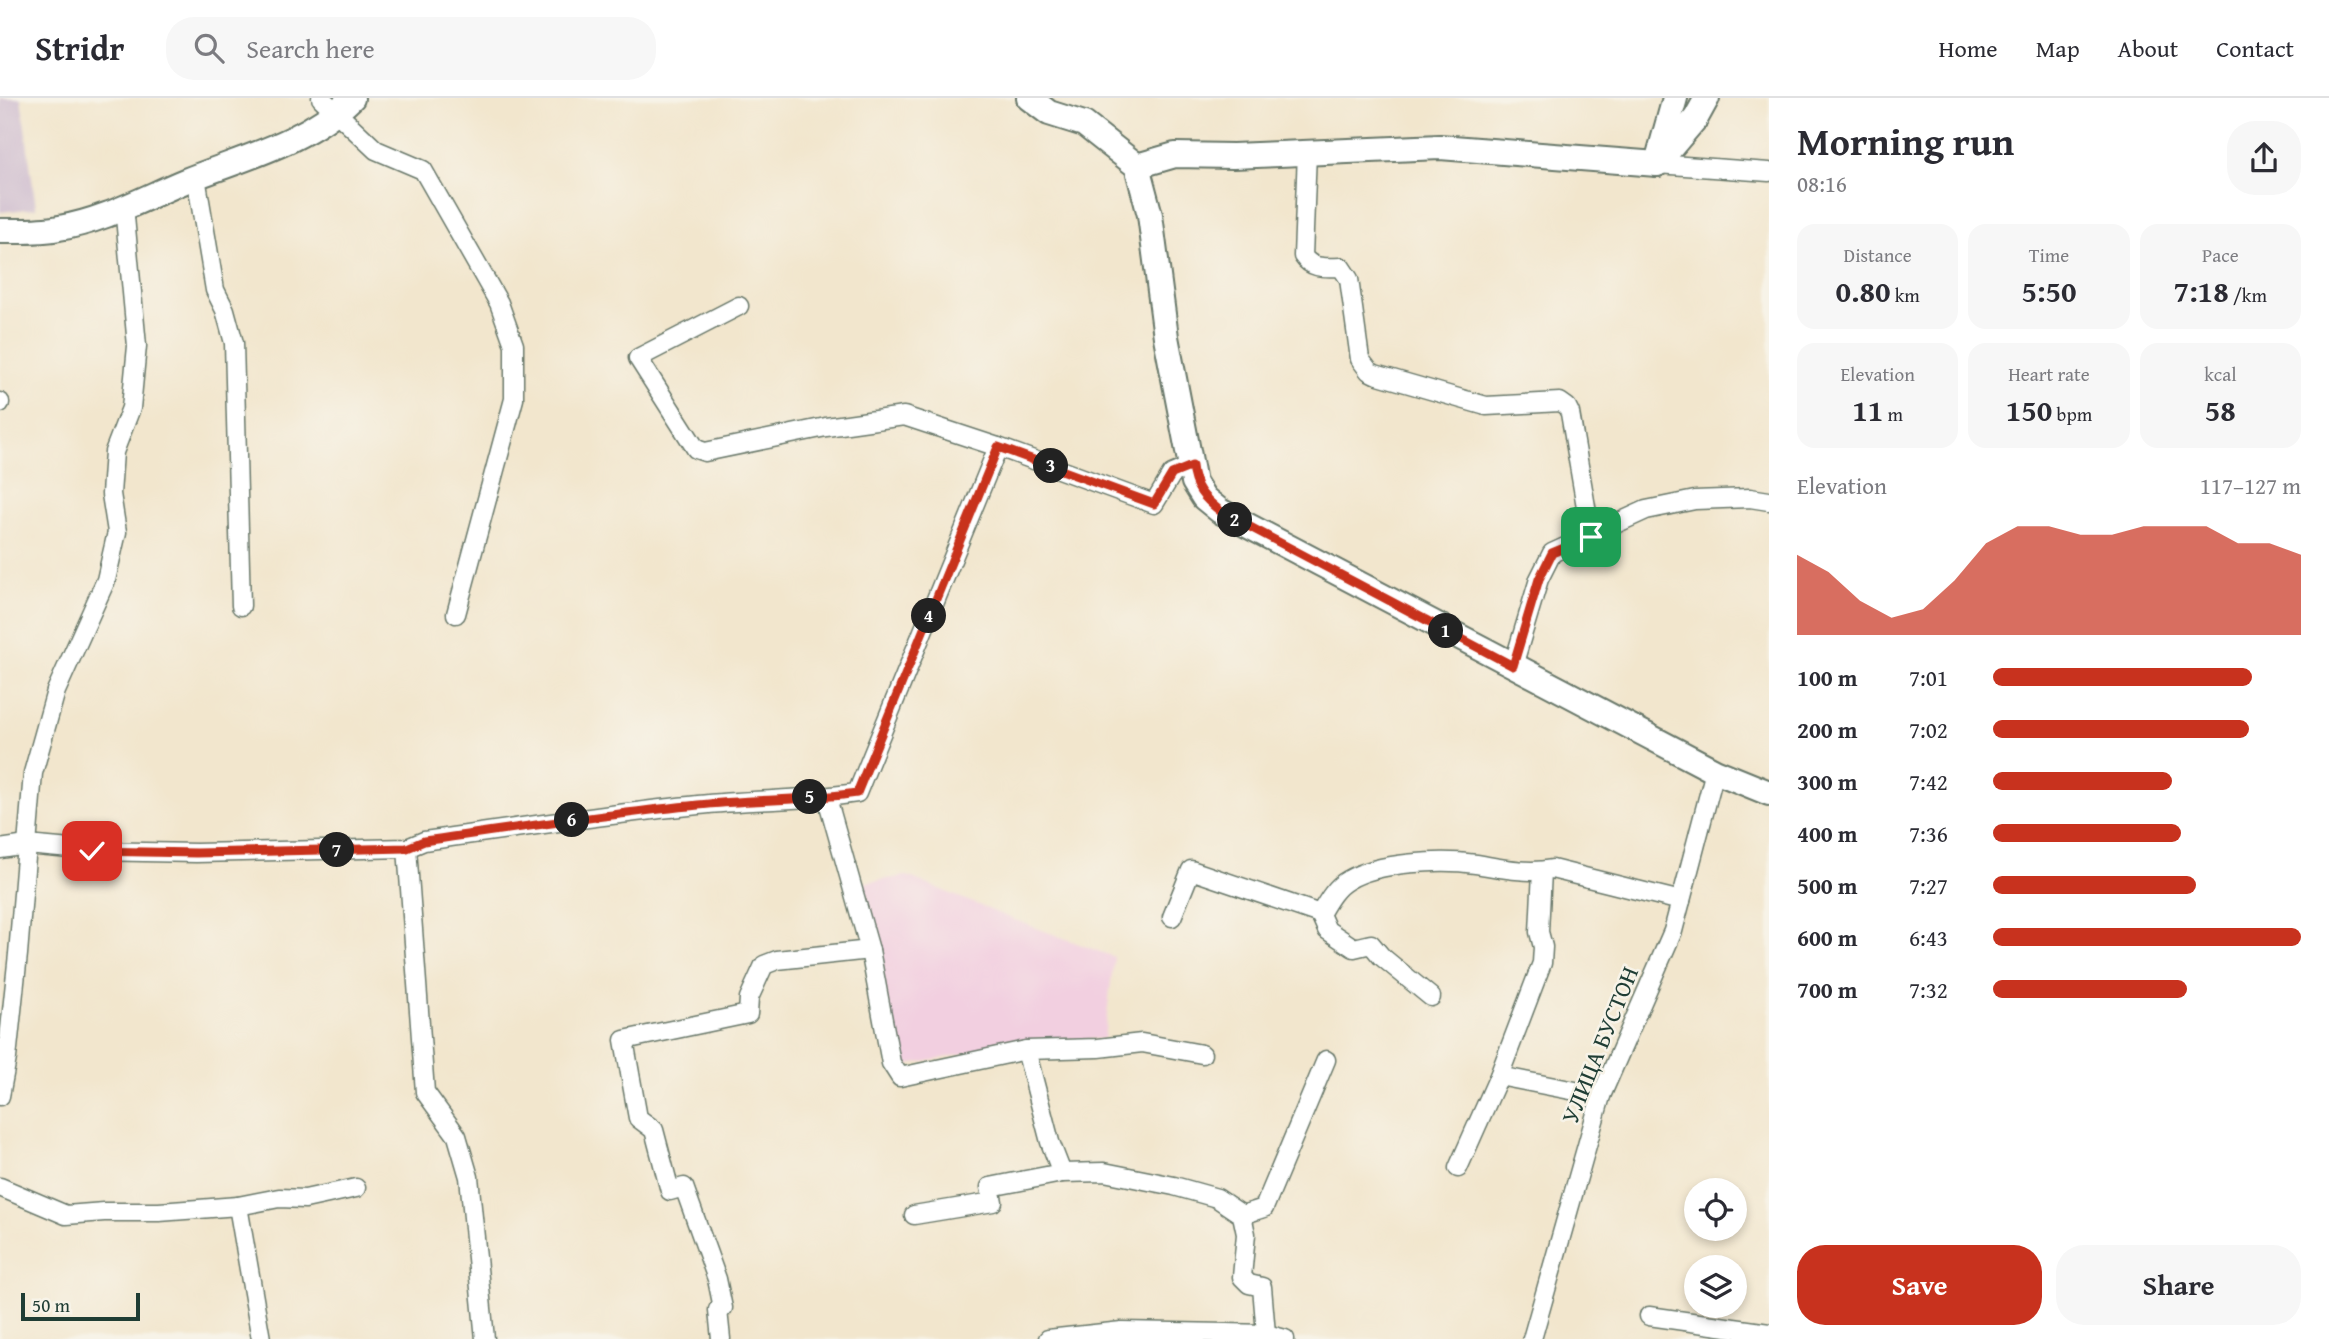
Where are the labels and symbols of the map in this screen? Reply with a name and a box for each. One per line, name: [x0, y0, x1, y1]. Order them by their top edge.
pin: 3: [1034, 448, 1068, 484]
pin: 2: [1218, 502, 1252, 538]
pin: [1561, 507, 1621, 567]
pin: 4: [912, 598, 946, 634]
pin: 1: [1428, 614, 1464, 648]
pin: 5: [792, 780, 828, 814]
pin: 6: [554, 802, 590, 838]
pin: [62, 821, 122, 881]
pin: 7: [320, 832, 354, 868]
street label: УЛИЦА БУСТОН: [1552, 961, 1647, 1129]
scale bar: [21, 1290, 140, 1322]

